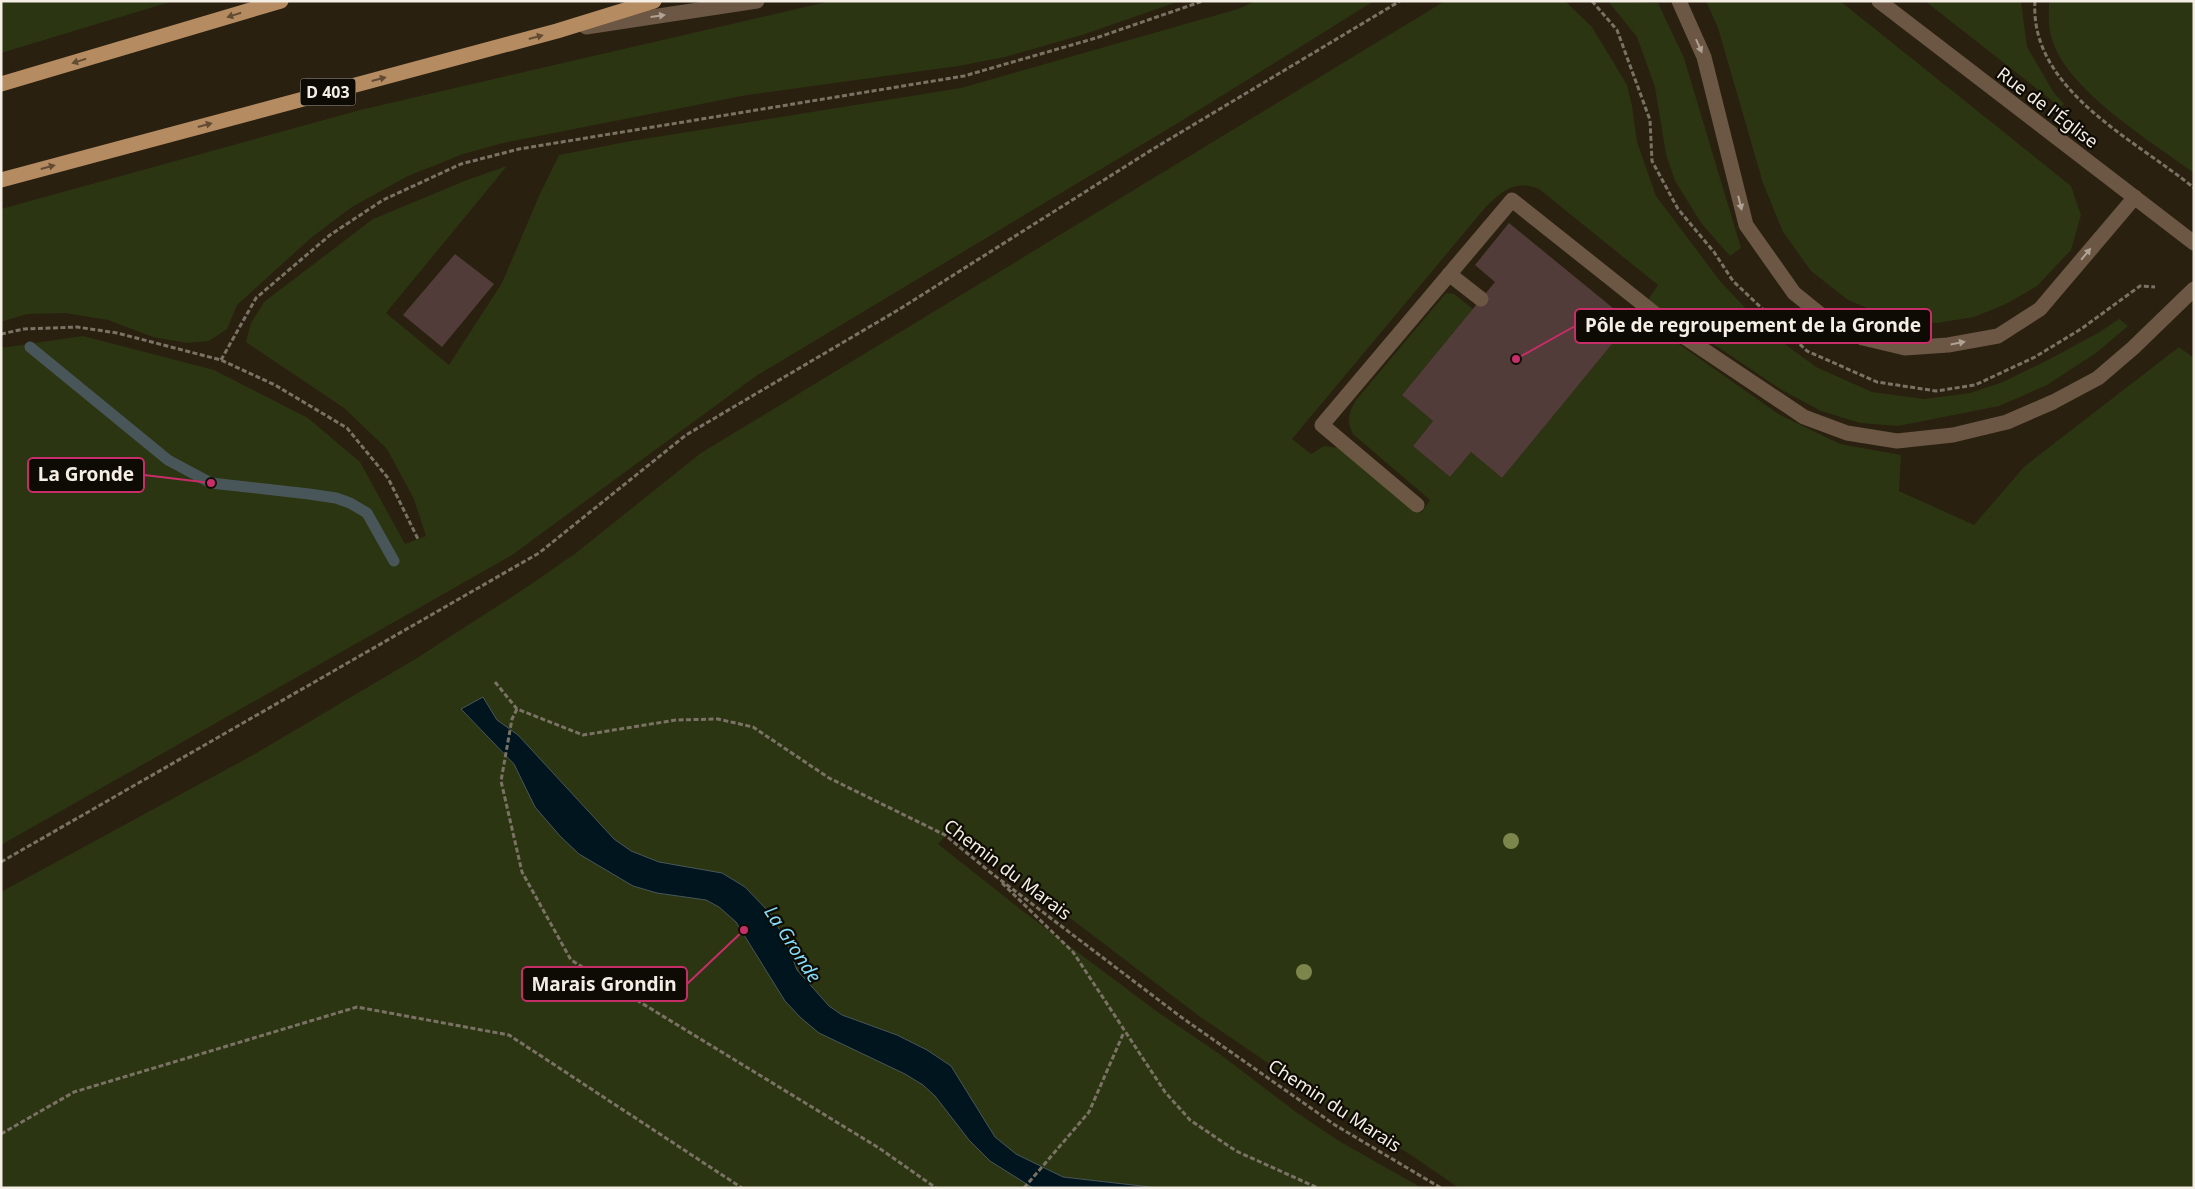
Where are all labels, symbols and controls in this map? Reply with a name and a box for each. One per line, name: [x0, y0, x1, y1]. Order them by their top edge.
one-way arrow: [227, 12, 242, 20]
one-way arrow: [650, 12, 666, 20]
one-way arrow: [529, 32, 544, 40]
one-way arrow: [1695, 39, 1703, 53]
one-way arrow: [71, 58, 86, 66]
street label: Rue de l'Église: [1993, 61, 2103, 153]
one-way arrow: [372, 74, 387, 82]
road number: D 403: [300, 78, 356, 105]
one-way arrow: [198, 121, 213, 129]
one-way arrow: [41, 163, 56, 171]
one-way arrow: [1736, 195, 1744, 210]
one-way arrow: [2080, 249, 2092, 261]
callout: Pôle de regroupement de la Gronde: [1575, 309, 1931, 343]
text: Pôle de regroupement de la Gronde: [1585, 312, 1921, 338]
one-way arrow: [1950, 339, 1966, 347]
callout: La Gronde: [28, 458, 144, 492]
text: La Gronde: [38, 461, 134, 487]
street label: Chemin du Marais: [939, 813, 1077, 925]
water label: La Gronde: [758, 900, 828, 988]
callout: Marais Grondin: [522, 967, 687, 1001]
text: Marais Grondin: [531, 971, 677, 997]
street label: Chemin du Marais: [1264, 1053, 1406, 1157]

